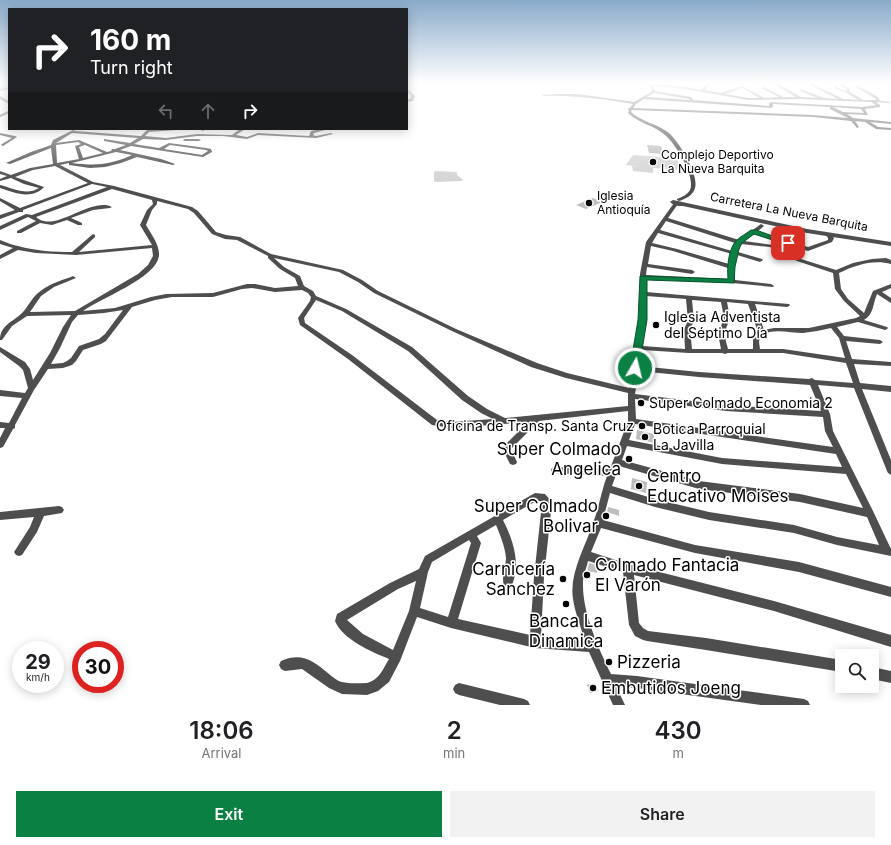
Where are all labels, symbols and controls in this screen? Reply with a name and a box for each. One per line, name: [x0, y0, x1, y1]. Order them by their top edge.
text: 160 m: [90, 23, 171, 57]
icon: right: [24, 24, 76, 76]
text: Turn right: [90, 57, 173, 78]
icon: left: [155, 100, 177, 122]
icon: ahead: [197, 100, 219, 122]
icon: right: [239, 100, 261, 122]
place label: Complejo Deportivo La Nueva Barquita: [661, 147, 774, 176]
marker: Complejo Deportivo La Nueva Barquita: [648, 157, 658, 167]
place label: Iglesia Antioquía: [597, 188, 650, 217]
street label: Carretera La Nueva Barquita: [709, 189, 869, 234]
marker: Iglesia Antioquía: [584, 198, 594, 208]
pin: [771, 226, 805, 260]
icon: arrive: [777, 232, 799, 254]
place label: Iglesia Adventista del Séptimo Día: [664, 308, 781, 341]
marker: Iglesia Adventista del Séptimo Día: [651, 320, 661, 330]
position arrow: [614, 347, 656, 389]
place label: Super Colmado Economia 2: [649, 394, 833, 411]
marker: Super Colmado Economia 2: [636, 398, 646, 408]
place label: Oficina de Transp. Santa Cruz: [436, 417, 634, 434]
place label: Botica Parroquial La Javilla: [653, 420, 766, 453]
marker: Oficina de Transp. Santa Cruz: [637, 421, 647, 431]
marker: Botica Parroquial La Javilla: [640, 432, 650, 442]
place label: Super Colmado Angelica: [497, 439, 621, 479]
marker: Super Colmado Angelica: [624, 454, 634, 464]
place label: Centro Educativo Moises: [647, 466, 789, 506]
marker: Centro Educativo Moises: [634, 481, 644, 491]
place label: Super Colmado Bolivar: [474, 496, 599, 536]
marker: Super Colmado Bolivar: [601, 511, 611, 521]
place label: Colmado Fantacia El Varón: [595, 555, 739, 595]
place label: Carnicería Sanchez: [472, 559, 555, 599]
marker: Colmado Fantacia El Varón: [582, 570, 592, 580]
marker: Carnicería Sanchez: [558, 574, 568, 584]
marker: Banca La Dinamica: [561, 599, 571, 609]
place label: Banca La Dinamica: [529, 611, 603, 651]
speed limit sign: 30: [72, 641, 124, 693]
map controls: [835, 649, 879, 693]
button: search: [835, 649, 879, 693]
text: 29: [25, 650, 51, 674]
place label: Pizzeria: [617, 652, 681, 672]
marker: Pizzeria: [604, 657, 614, 667]
text: km/h: [26, 671, 50, 683]
place label: Embutidos Joeng: [601, 678, 741, 698]
marker: Embutidos Joeng: [588, 683, 598, 693]
text: 18:06: [189, 716, 254, 745]
text: 2: [447, 716, 462, 745]
text: 430: [655, 716, 702, 745]
text: Arrival: [202, 745, 242, 761]
text: min: [443, 745, 465, 761]
text: m: [672, 745, 684, 761]
button: Exit: [16, 791, 442, 837]
button: Share: [450, 791, 875, 837]

